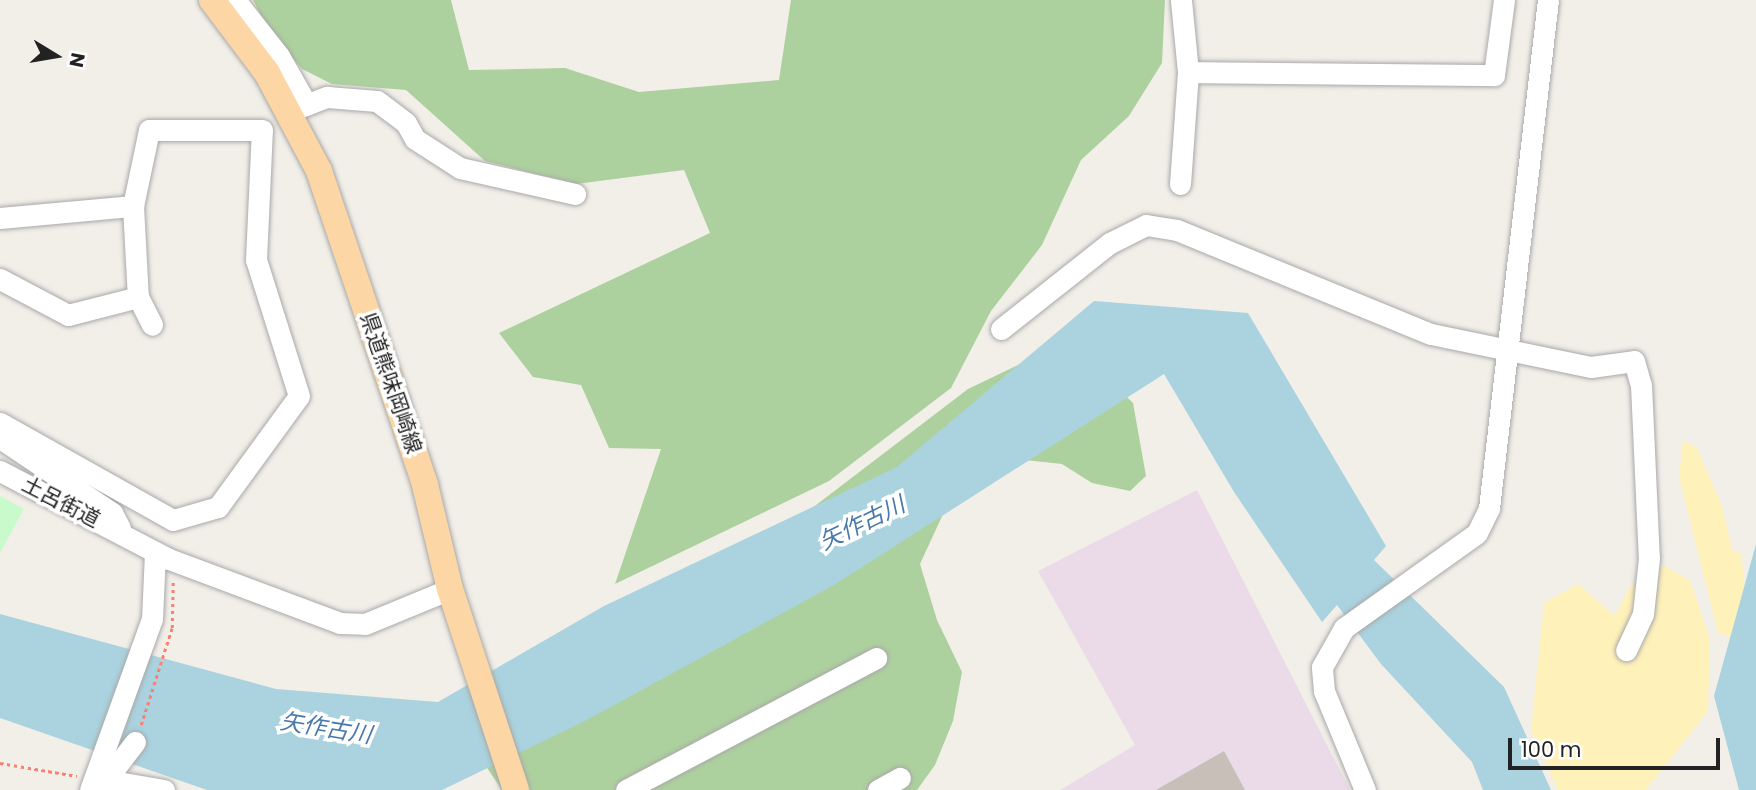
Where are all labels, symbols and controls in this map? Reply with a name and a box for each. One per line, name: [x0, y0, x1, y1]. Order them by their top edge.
north arrow: [21, 21, 91, 91]
text: N: [62, 51, 92, 70]
street label: 県道熊味岡崎線: [355, 309, 427, 457]
street label: 土呂街道: [18, 472, 104, 532]
water label: 矢作古川: [815, 490, 909, 556]
water label: 矢作古川: [278, 707, 374, 749]
scale bar: [1511, 724, 1723, 768]
text: 100 m: [1521, 735, 1581, 764]

